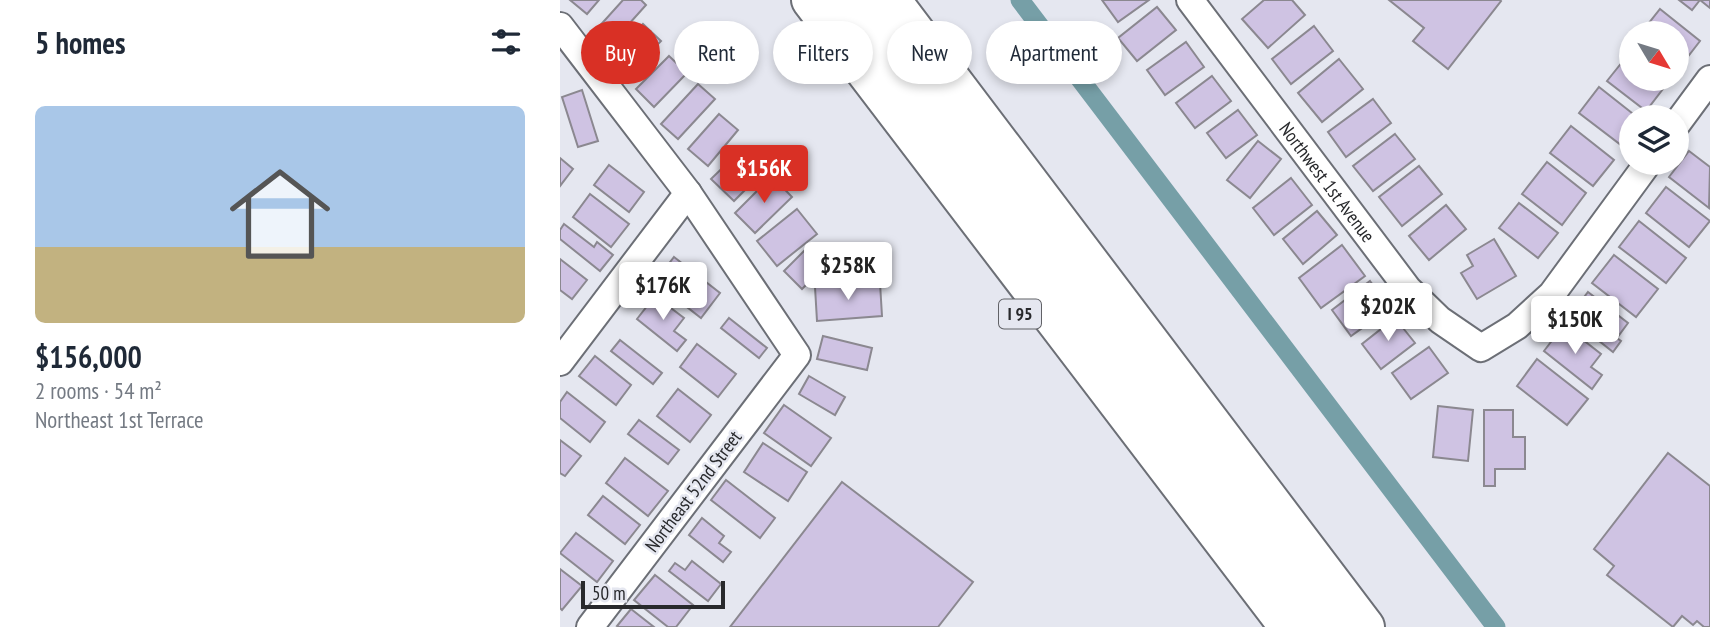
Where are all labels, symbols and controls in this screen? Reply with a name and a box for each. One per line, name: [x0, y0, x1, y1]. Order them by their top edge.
chip: Buy: [581, 21, 660, 84]
chip: Rent: [674, 21, 759, 84]
chip: Filters: [773, 21, 873, 84]
chip: New: [887, 21, 972, 84]
chip: Apartment: [986, 21, 1122, 84]
north arrow: [1619, 21, 1689, 91]
map controls: [1619, 21, 1689, 175]
text: 5 homes: [35, 23, 126, 62]
icon: filters: [487, 23, 525, 61]
button: layers: [1619, 105, 1689, 175]
street label: Northwest 1st Avenue: [1274, 117, 1380, 247]
pin: $156K: [715, 146, 813, 205]
icon: home: [217, 151, 343, 277]
text: $156K: [736, 153, 792, 182]
pin: $258K: [799, 243, 897, 302]
text: $258K: [820, 250, 876, 279]
pin: $176K: [614, 262, 712, 322]
text: $176K: [635, 270, 691, 299]
pin: $202K: [1339, 284, 1437, 343]
text: $202K: [1360, 291, 1416, 320]
pin: $150K: [1526, 296, 1624, 356]
road number: I 95: [999, 300, 1041, 328]
text: $150K: [1547, 304, 1603, 333]
text: $156,000: [35, 337, 142, 376]
text: 2 rooms · 54 m²: [35, 376, 162, 405]
text: Northeast 1st Terrace: [35, 405, 204, 434]
street label: Northeast 52nd Street: [640, 425, 747, 556]
scale bar: [581, 578, 724, 610]
text: 50 m: [592, 581, 626, 605]

